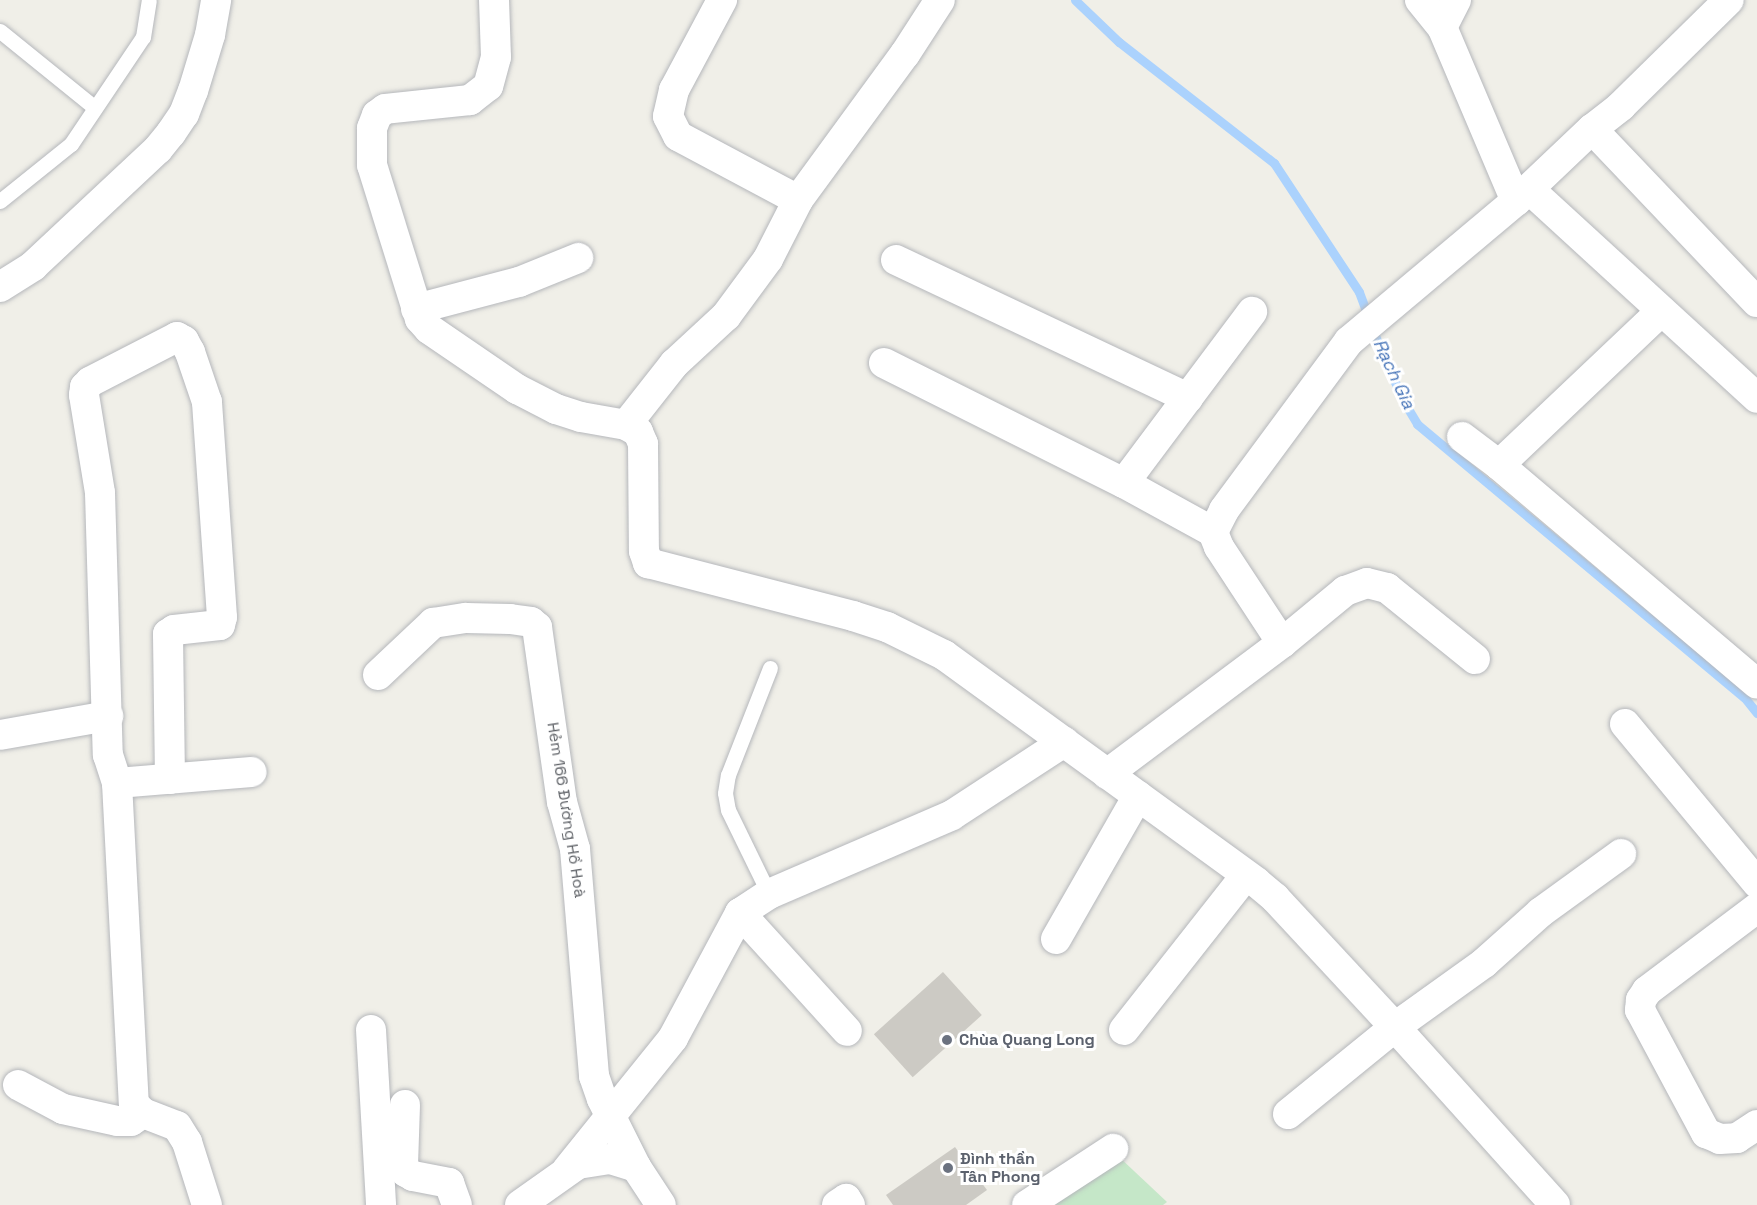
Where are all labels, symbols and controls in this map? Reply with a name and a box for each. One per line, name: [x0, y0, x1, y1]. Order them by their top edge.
water label: Rạch Gia: [1368, 336, 1420, 412]
street label: Hẻm 166 Đường Hồ Hoà: [543, 721, 589, 899]
place label: Chùa Quang Long: [959, 1030, 1095, 1050]
marker: Chùa Quang Long: [940, 1033, 954, 1047]
place label: Đình thần Tân Phong: [960, 1149, 1041, 1187]
marker: Đình thần Tân Phong: [941, 1161, 955, 1175]

